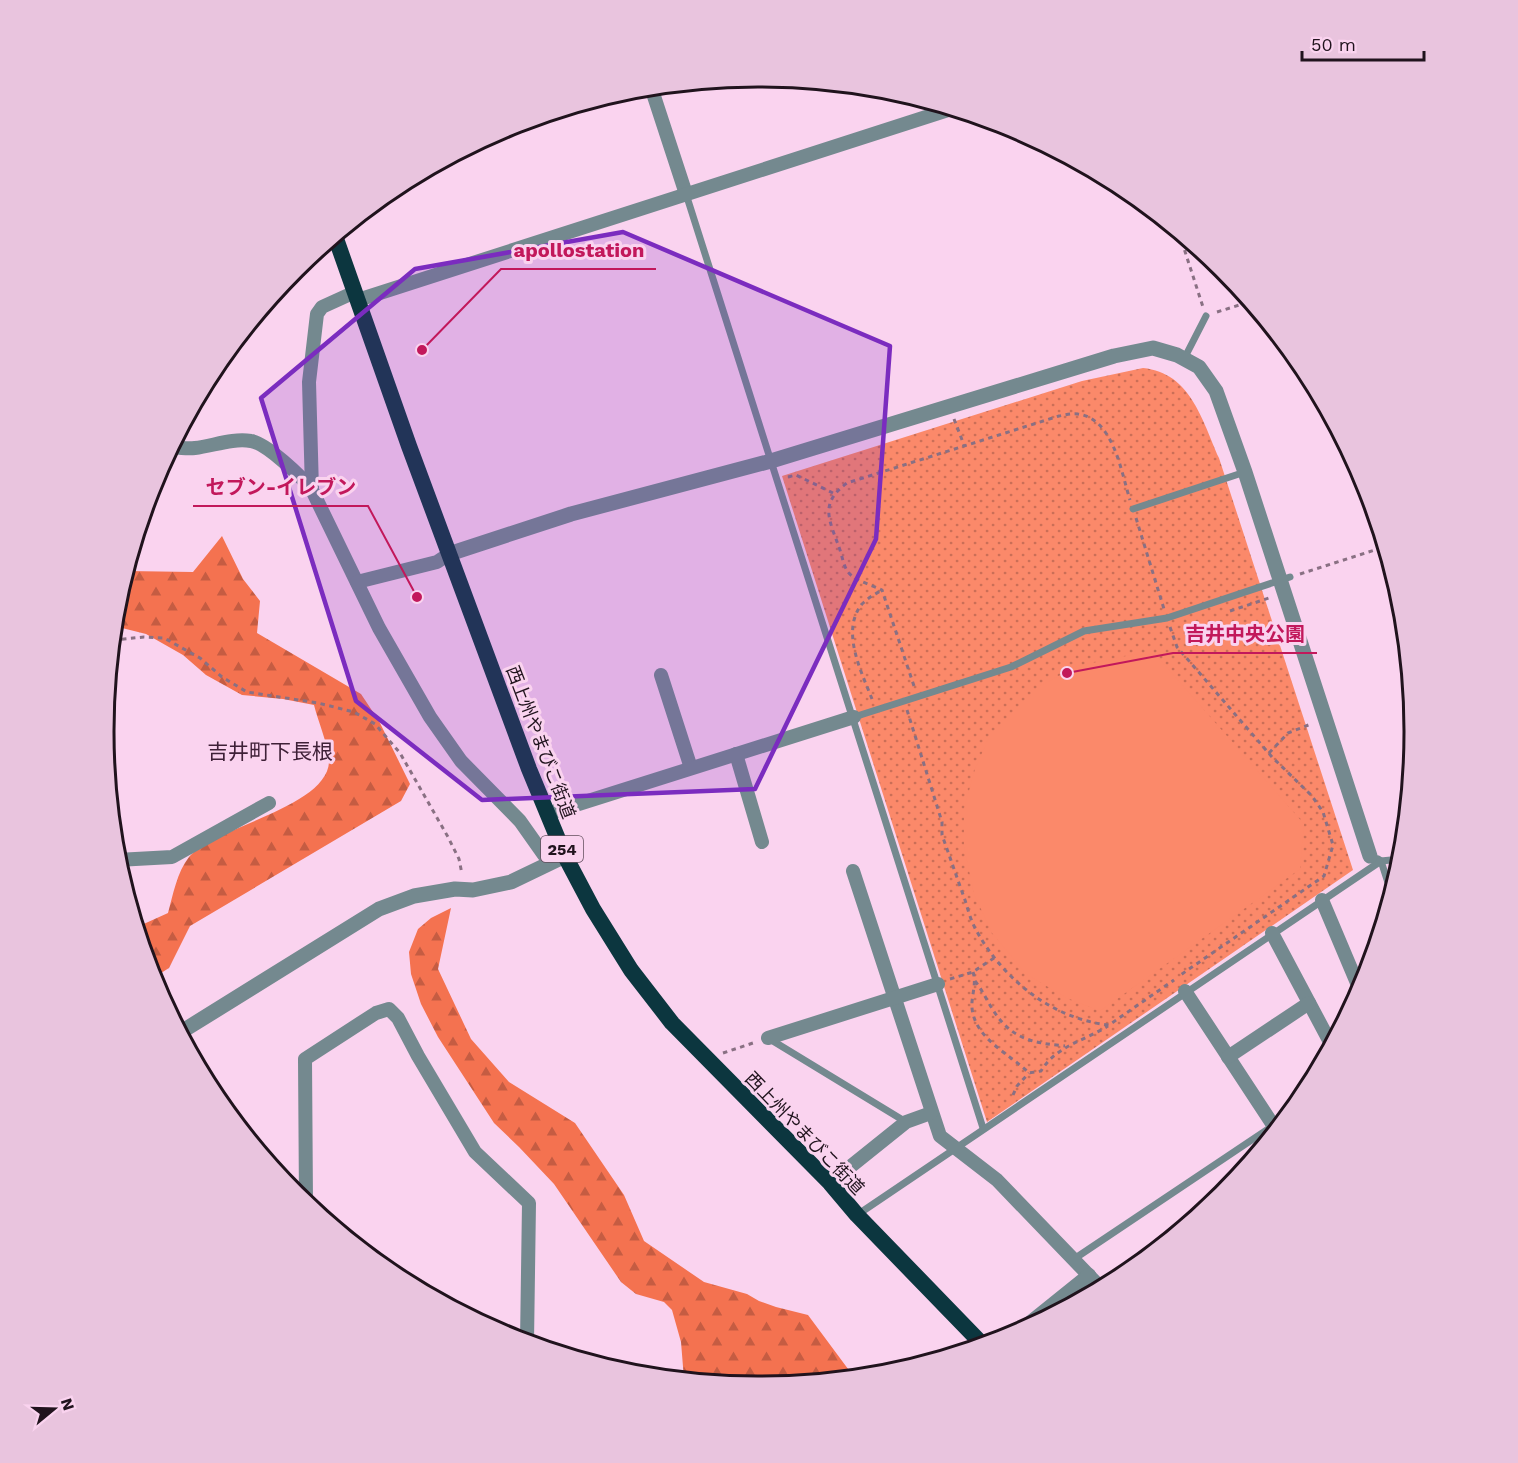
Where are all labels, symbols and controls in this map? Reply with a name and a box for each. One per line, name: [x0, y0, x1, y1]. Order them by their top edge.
scale bar: [1302, 24, 1424, 62]
text: 50 m: [1311, 34, 1356, 55]
callout: apollostation: [501, 231, 656, 269]
text: apollostation: [514, 238, 644, 262]
callout: セブン-イレブン: [193, 468, 368, 506]
text: セブン-イレブン: [206, 475, 356, 499]
callout: 吉井中央公園: [1173, 615, 1317, 653]
text: 吉井中央公園: [1185, 622, 1305, 646]
street label: 西上州やまびこ街道: [502, 663, 580, 821]
district label: 吉井町下長根: [207, 739, 333, 764]
road number: 254: [541, 836, 583, 862]
street label: 西上州やまびこ街道: [741, 1067, 869, 1199]
north arrow: [24, 1379, 84, 1439]
text: N: [57, 1396, 79, 1413]

